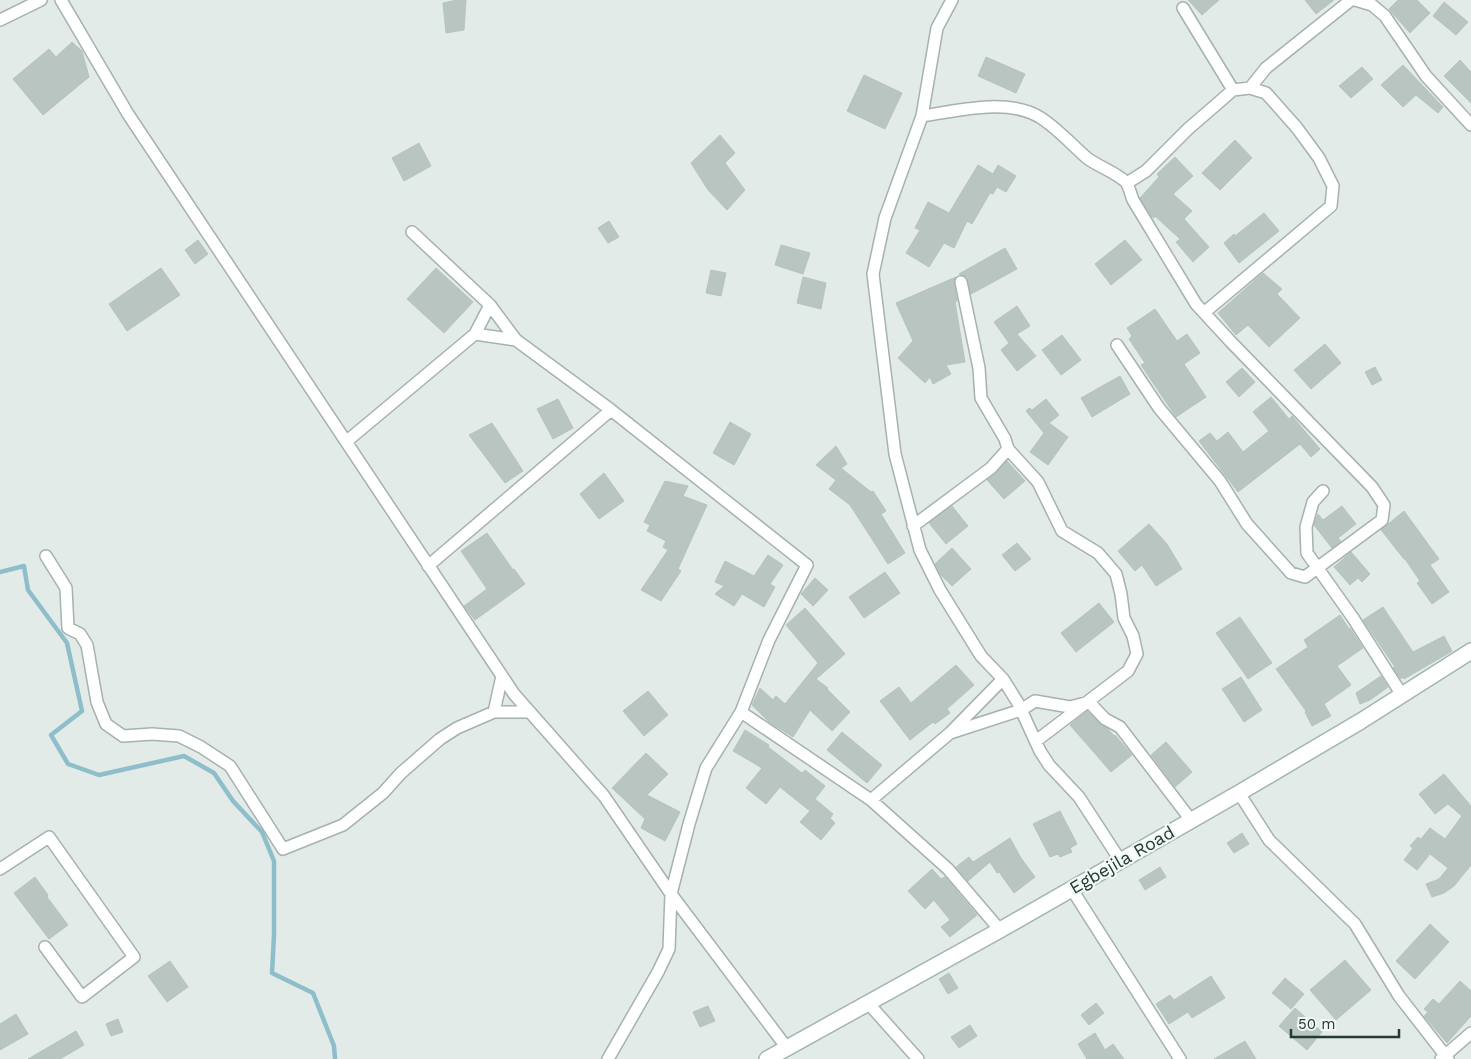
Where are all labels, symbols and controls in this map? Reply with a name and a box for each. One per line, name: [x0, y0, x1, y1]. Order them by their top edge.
street label: Egbejila Road: [1066, 821, 1178, 898]
scale bar: [1291, 1006, 1398, 1038]
text: 50 m: [1298, 1015, 1335, 1033]

